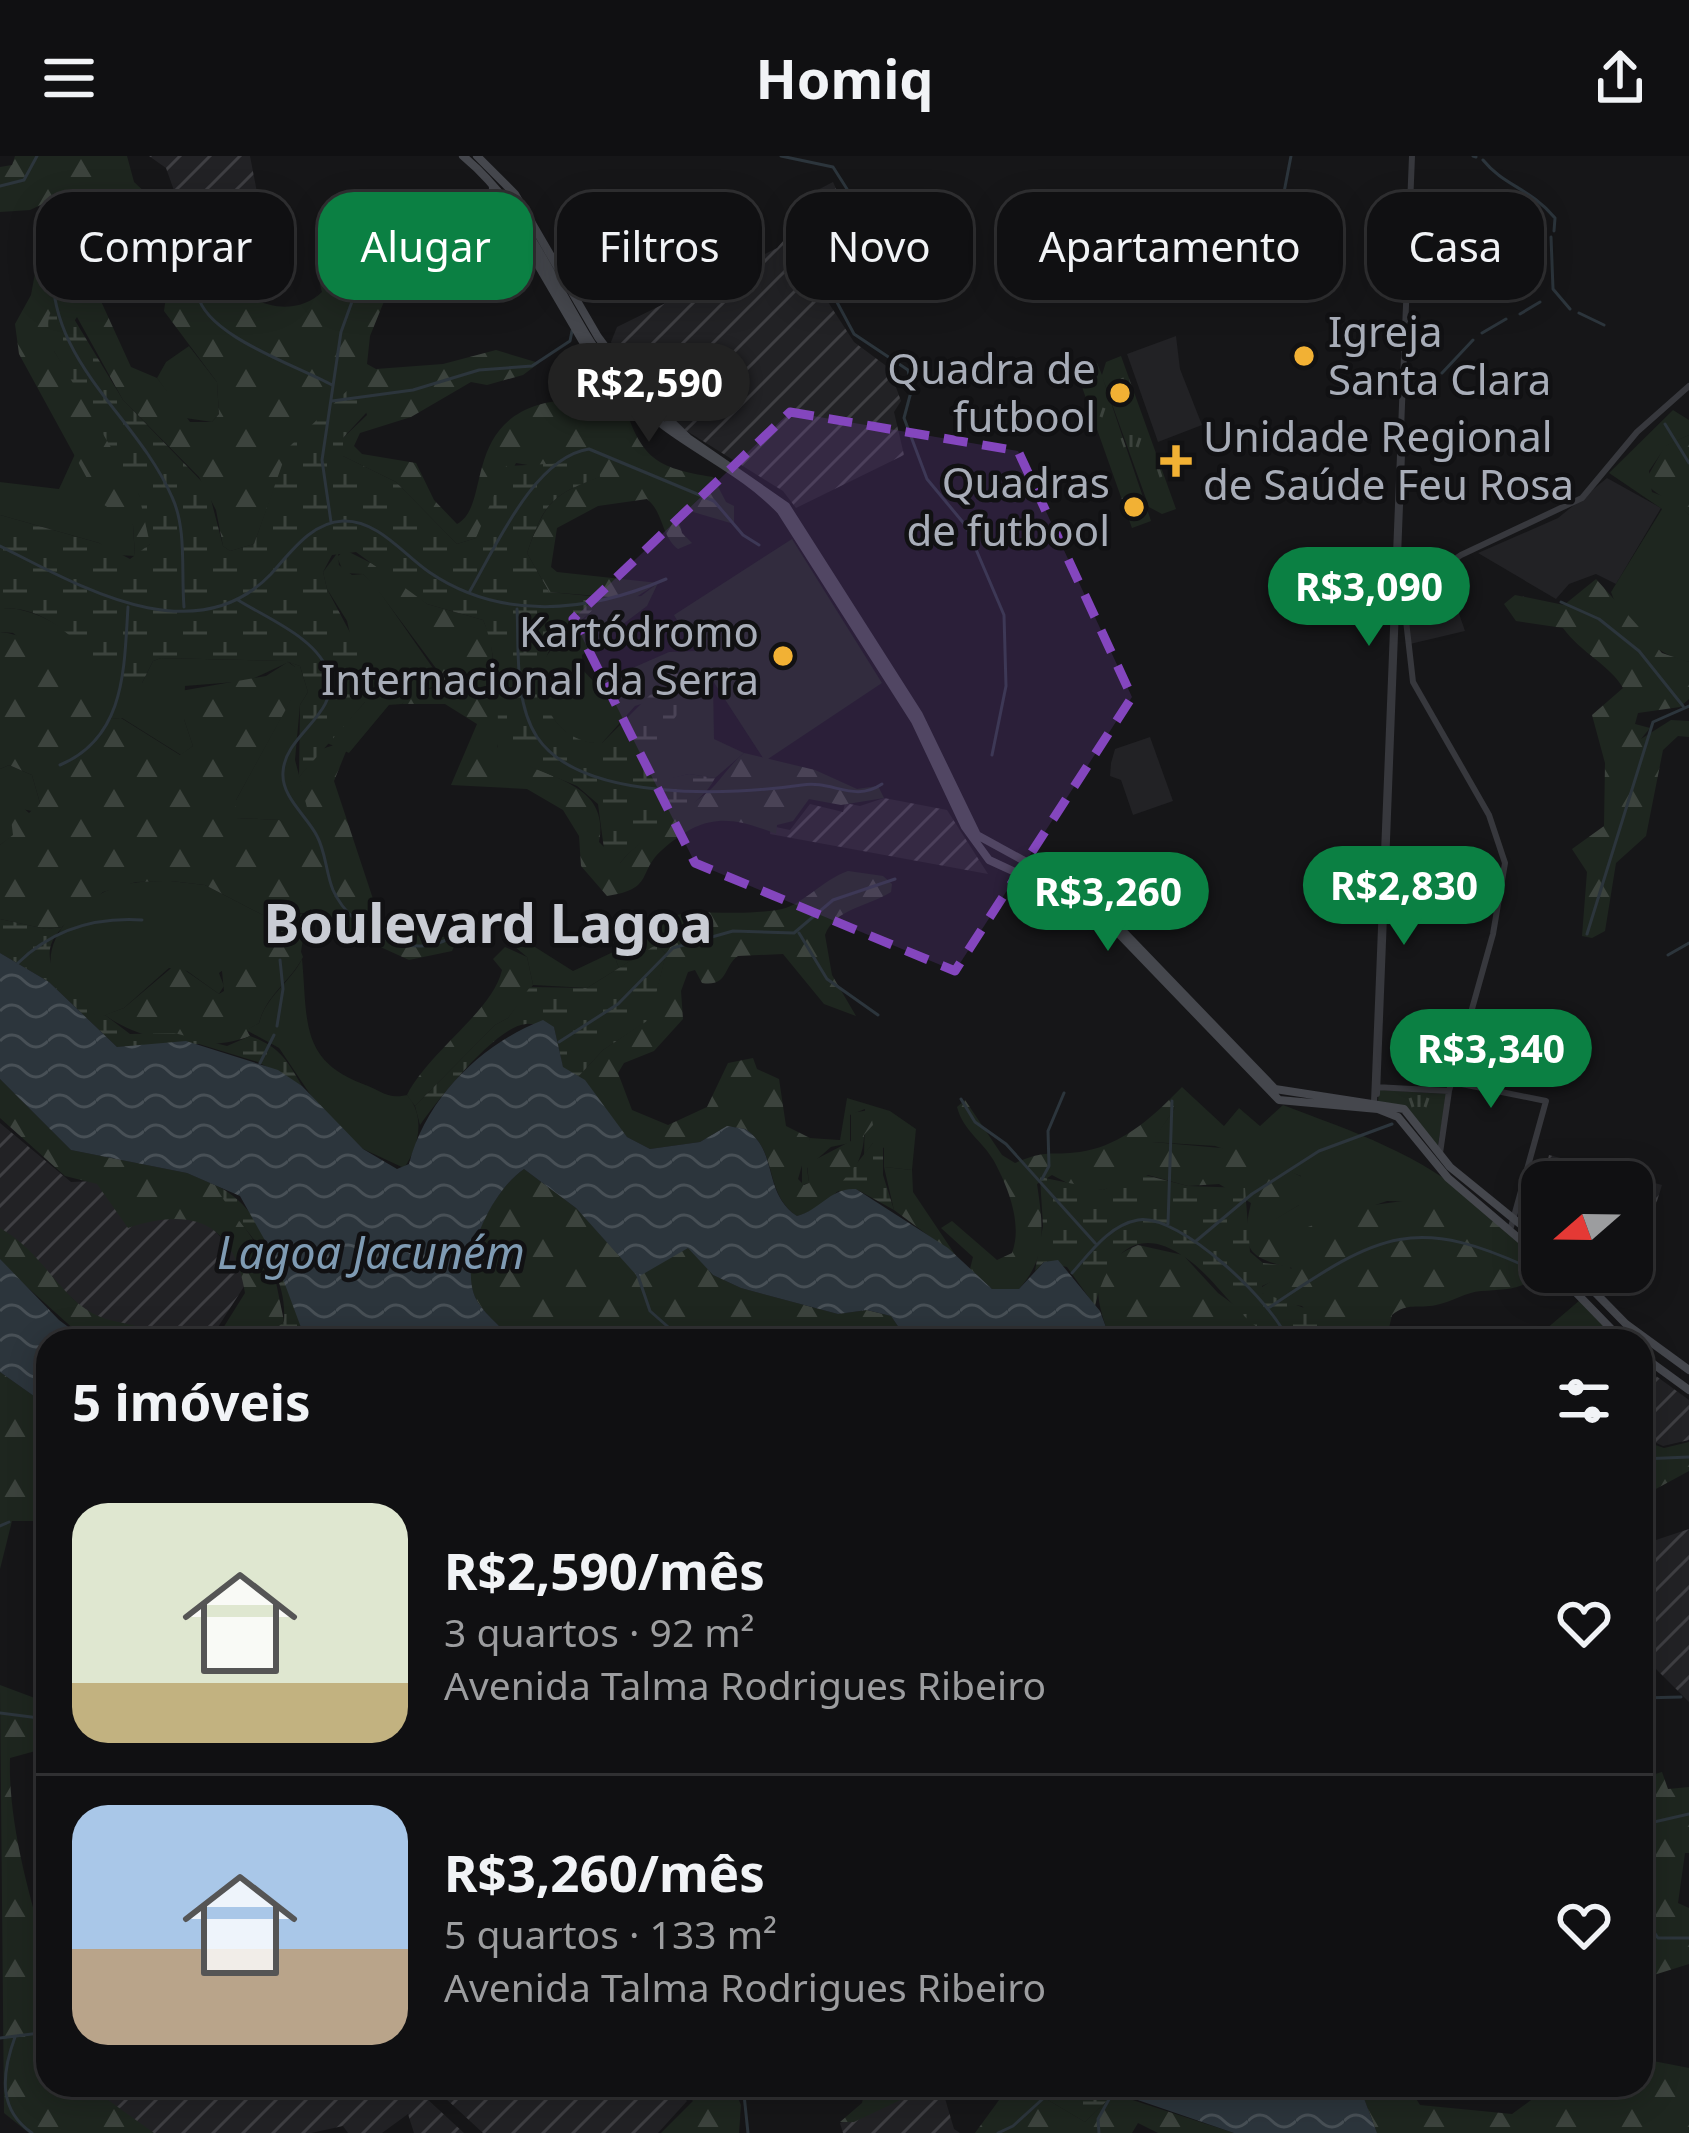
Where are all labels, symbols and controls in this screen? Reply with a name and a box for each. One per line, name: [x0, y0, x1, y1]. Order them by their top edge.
text: Homiq: [756, 41, 933, 115]
icon: menu: [36, 45, 102, 111]
icon: share: [1587, 45, 1653, 111]
chip: Comprar: [36, 192, 294, 300]
chip: Alugar: [318, 192, 533, 300]
chip: Filtros: [557, 192, 762, 300]
chip: Novo: [786, 192, 973, 300]
chip: Apartamento: [997, 192, 1343, 300]
chip: Casa: [1367, 192, 1544, 300]
place label: Igreja Santa Clara: [1328, 302, 1551, 407]
place label: Quadra de futbool: [887, 339, 1096, 444]
pin: R$2,590: [538, 343, 760, 445]
marker: Igreja Santa Clara: [1291, 343, 1317, 369]
text: R$2,590: [575, 355, 723, 408]
marker: Quadra de futbool: [1107, 380, 1133, 406]
place label: Unidade Regional de Saúde Feu Rosa: [1203, 407, 1574, 512]
marker: Unidade Regional de Saúde Feu Rosa: [1160, 445, 1192, 477]
place label: Quadras de futbool: [907, 453, 1110, 558]
marker: Quadras de futbool: [1121, 494, 1147, 520]
pin: R$3,090: [1258, 547, 1480, 649]
text: R$3,090: [1295, 559, 1443, 612]
place label: Kartódromo Internacional da Serra: [321, 602, 759, 707]
marker: Kartódromo Internacional da Serra: [770, 643, 796, 669]
pin: R$2,830: [1293, 846, 1515, 948]
pin: R$3,260: [997, 852, 1219, 954]
text: R$2,830: [1330, 858, 1478, 911]
text: R$3,260: [1034, 864, 1182, 917]
district label: Boulevard Lagoa: [263, 885, 713, 959]
pin: R$3,340: [1380, 1009, 1602, 1111]
text: R$3,340: [1417, 1021, 1565, 1074]
north arrow: [1521, 1161, 1653, 1293]
map controls: [1521, 1161, 1653, 1293]
water label: Lagoa Jacuném: [217, 1221, 525, 1282]
text: 5 imóveis: [72, 1366, 311, 1436]
icon: filters: [1551, 1368, 1617, 1434]
text: R$2,590/mês: [444, 1535, 765, 1605]
icon: home: [168, 1551, 312, 1695]
icon: heart: [1551, 1590, 1617, 1656]
text: 3 quartos · 92 m²: [444, 1605, 754, 1658]
text: Avenida Talma Rodrigues Ribeiro: [444, 1658, 1046, 1711]
text: R$3,260/mês: [444, 1837, 765, 1907]
icon: home: [168, 1853, 312, 1997]
icon: heart: [1551, 1892, 1617, 1958]
text: 5 quartos · 133 m²: [444, 1907, 777, 1960]
text: Avenida Talma Rodrigues Ribeiro: [444, 1960, 1046, 2013]

